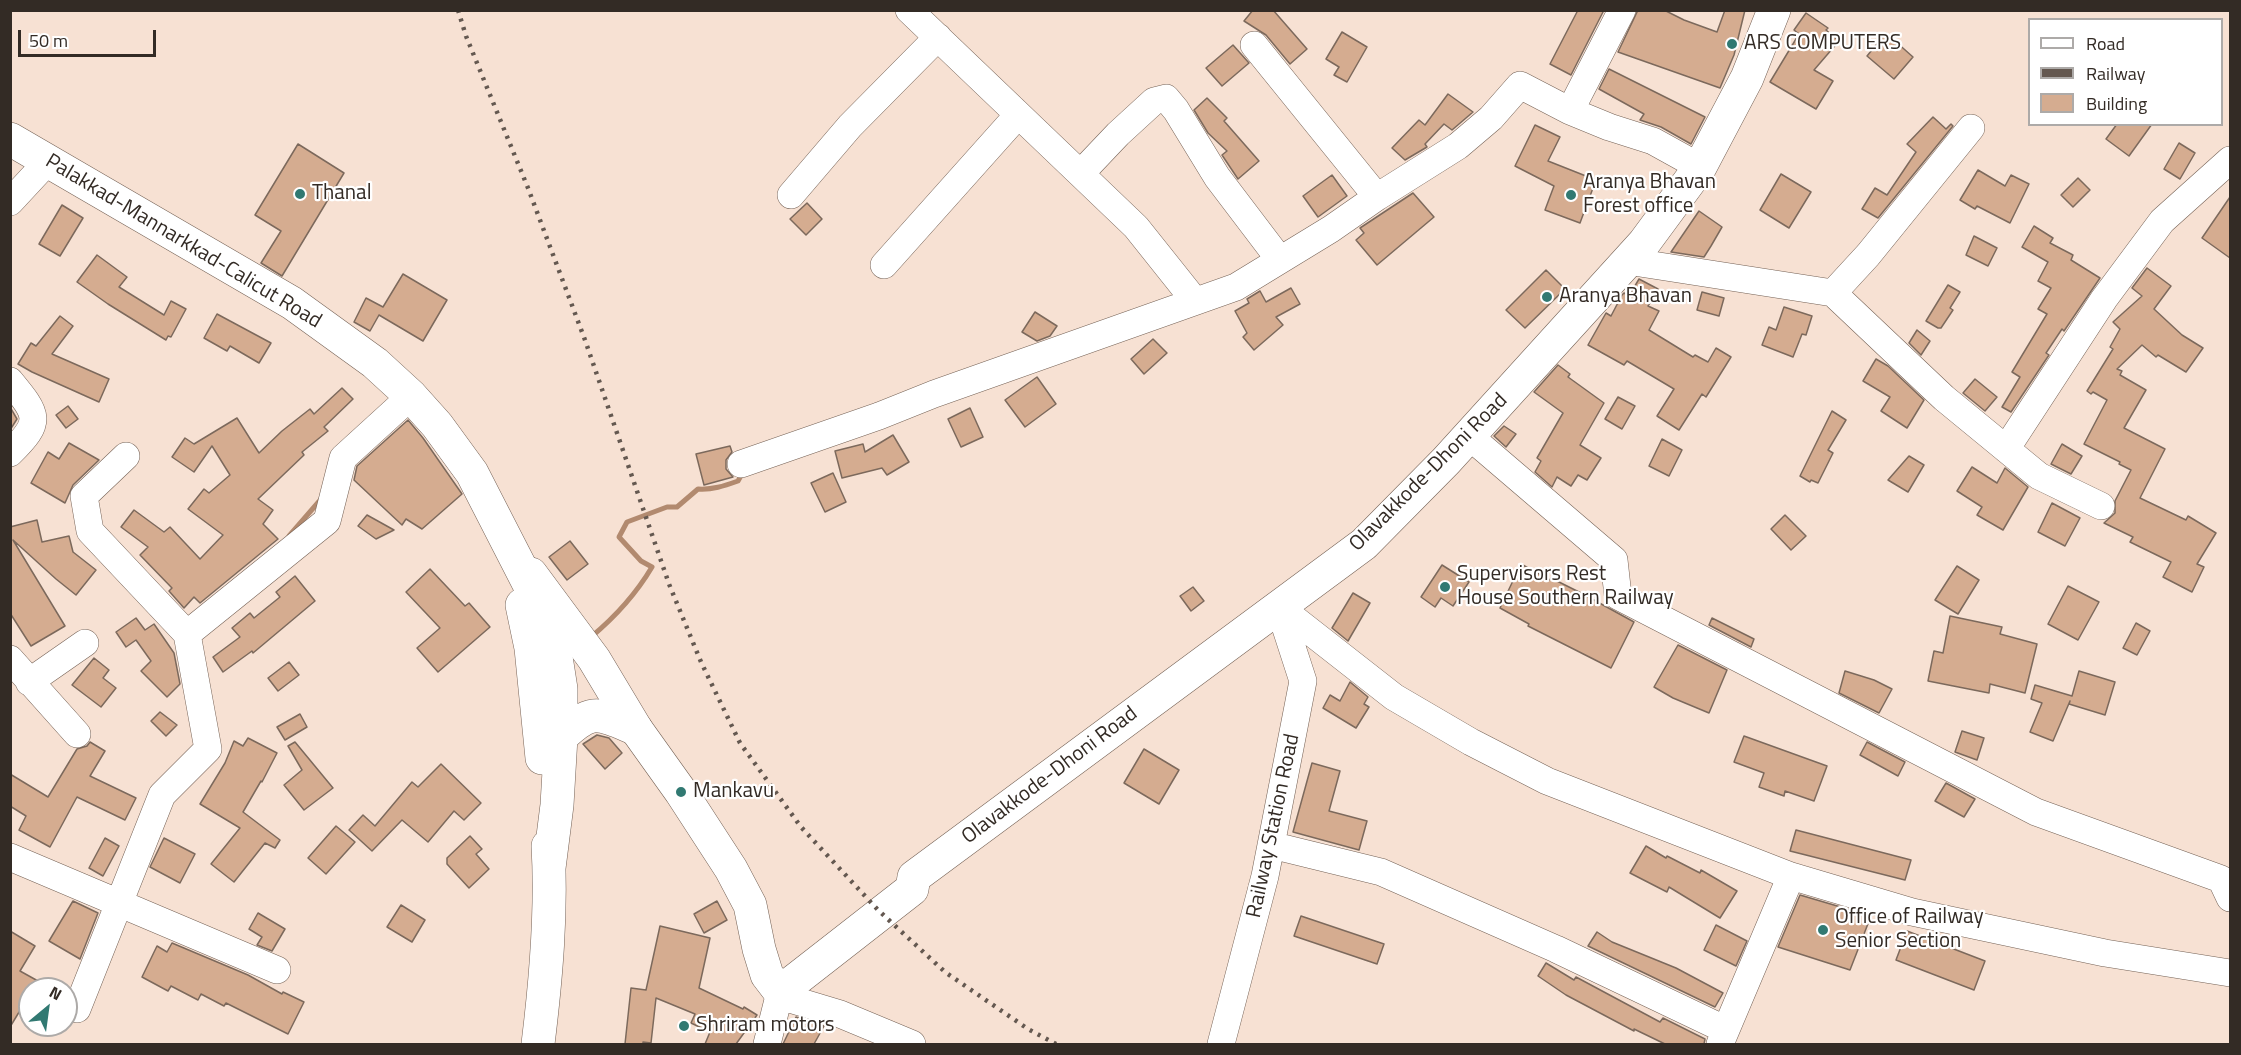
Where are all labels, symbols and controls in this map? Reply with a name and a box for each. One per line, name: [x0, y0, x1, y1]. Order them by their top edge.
scale bar: [21, 18, 159, 56]
legend: [2028, 18, 2223, 126]
text: 50 m: [29, 27, 68, 54]
text: Road: [2086, 30, 2125, 57]
place label: ARS COMPUTERS: [1744, 31, 1901, 57]
marker: ARS COMPUTERS: [1725, 37, 1739, 51]
text: Railway: [2086, 60, 2145, 87]
text: Building: [2086, 90, 2147, 117]
street label: Palakkad-Mannarkkad-Calicut Road: [40, 149, 326, 335]
place label: Aranya Bhavan Forest office: [1583, 170, 1716, 220]
place label: Thanal: [312, 181, 371, 207]
marker: Thanal: [293, 187, 307, 201]
marker: Aranya Bhavan Forest office: [1564, 188, 1578, 202]
place label: Aranya Bhavan: [1559, 284, 1692, 310]
marker: Aranya Bhavan: [1540, 290, 1554, 304]
street label: Olavakkode-Dhoni Road: [1345, 389, 1513, 557]
place label: Supervisors Rest House Southern Railway: [1457, 562, 1674, 612]
marker: Supervisors Rest House Southern Railway: [1438, 580, 1452, 594]
street label: Olavakkode-Dhoni Road: [957, 702, 1143, 850]
street label: Railway Station Road: [1242, 732, 1306, 920]
place label: Mankavu: [693, 779, 774, 805]
marker: Mankavu: [674, 785, 688, 799]
place label: Office of Railway Senior Section: [1835, 905, 1984, 955]
marker: Office of Railway Senior Section: [1816, 923, 1830, 937]
north arrow: [18, 977, 78, 1037]
text: N: [45, 980, 66, 1006]
place label: Shriram motors: [696, 1013, 835, 1039]
marker: Shriram motors: [677, 1019, 691, 1033]

